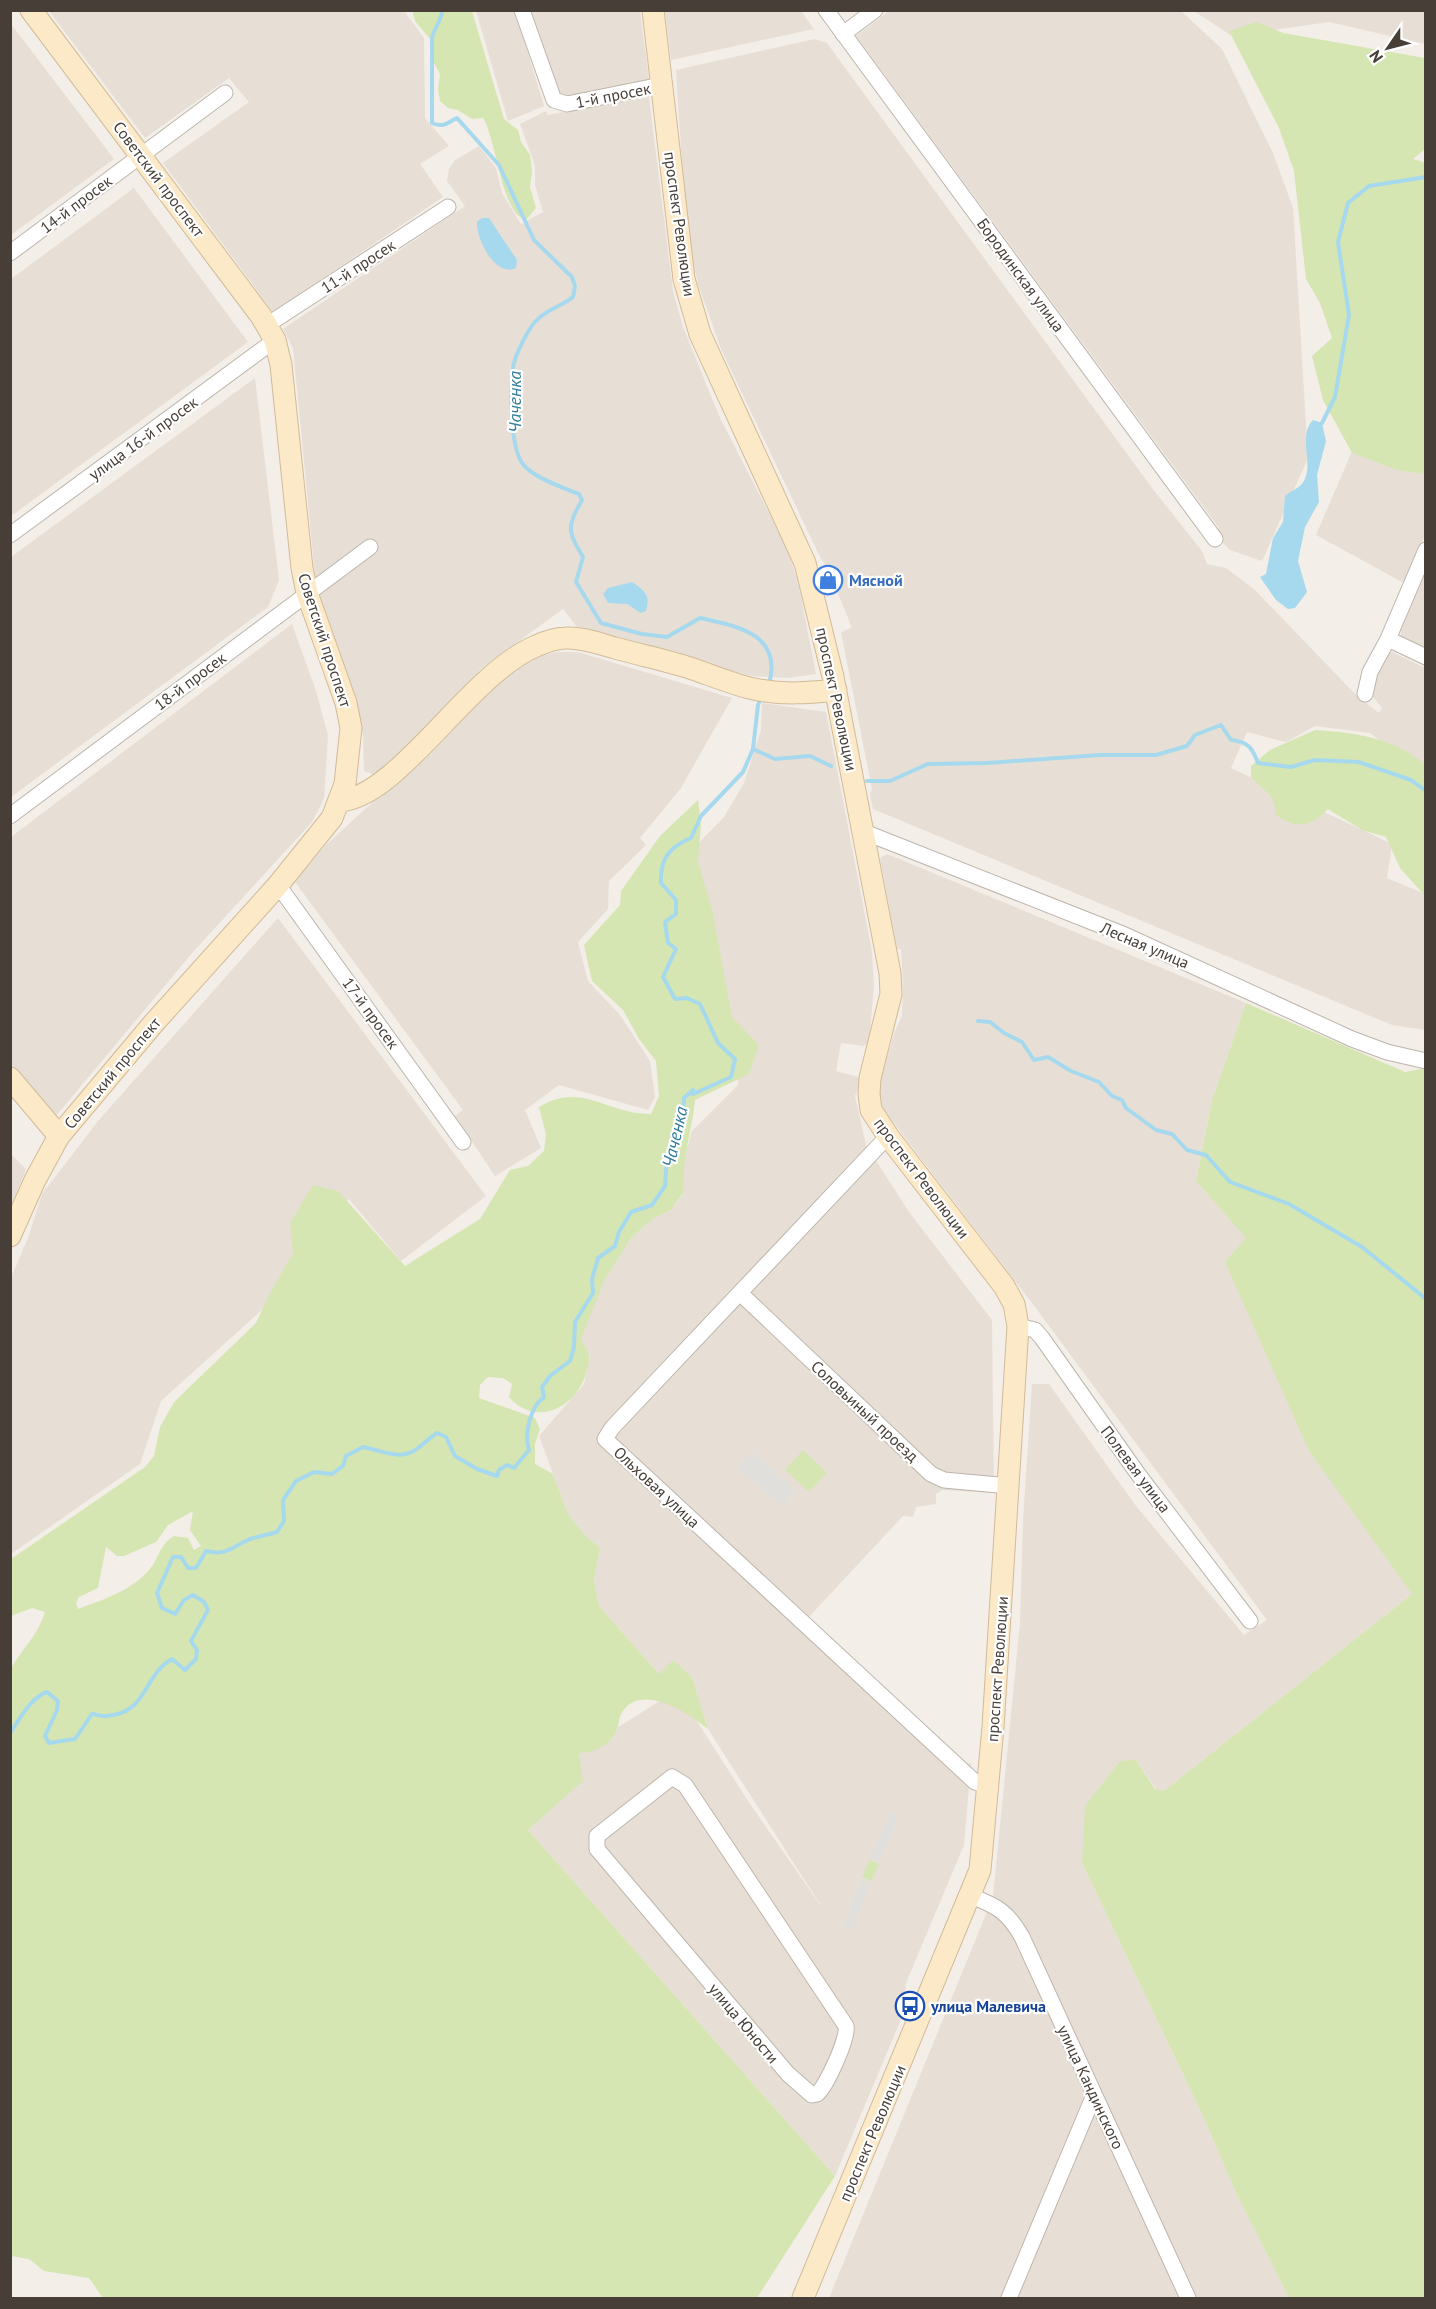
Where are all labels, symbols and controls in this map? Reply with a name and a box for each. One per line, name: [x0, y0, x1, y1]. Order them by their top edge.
north arrow: [1358, 18, 1418, 78]
text: N: [1365, 47, 1387, 67]
street label: 1-й просек: [574, 78, 653, 112]
street label: Советский проспект: [109, 117, 209, 241]
street label: проспект Революции: [660, 150, 700, 298]
street label: 14-й просек: [36, 170, 116, 237]
street label: Бородинская улица: [973, 214, 1069, 336]
street label: 11-й просек: [317, 234, 399, 297]
water label: Чаченка: [503, 371, 526, 433]
street label: улица 16-й просек: [85, 392, 202, 484]
shop icon: Мясной: [812, 564, 844, 596]
street label: Советский проспект: [294, 570, 356, 710]
place label: Мясной: [849, 570, 903, 590]
street label: проспект Революции: [812, 625, 862, 773]
street label: 18-й просек: [150, 647, 230, 714]
street label: Лесная улица: [1097, 917, 1192, 973]
street label: 17-й просек: [338, 973, 404, 1053]
street label: Советский проспект: [59, 1013, 165, 1133]
water label: Чаченка: [656, 1104, 693, 1170]
street label: проспект Революции: [870, 1114, 974, 1242]
street label: Соловьиный проезд: [807, 1356, 923, 1466]
street label: Полевая улица: [1097, 1422, 1175, 1516]
street label: Ольховая улица: [610, 1442, 704, 1532]
street label: проспект Революции: [982, 1595, 1012, 1743]
street label: улица Юности: [705, 1979, 783, 2067]
bus stop icon: улица Малевича: [894, 1990, 926, 2022]
place label: улица Малевича: [930, 1996, 1046, 2016]
street label: улица Кандинского: [1053, 2022, 1129, 2152]
street label: проспект Революции: [834, 2062, 910, 2204]

